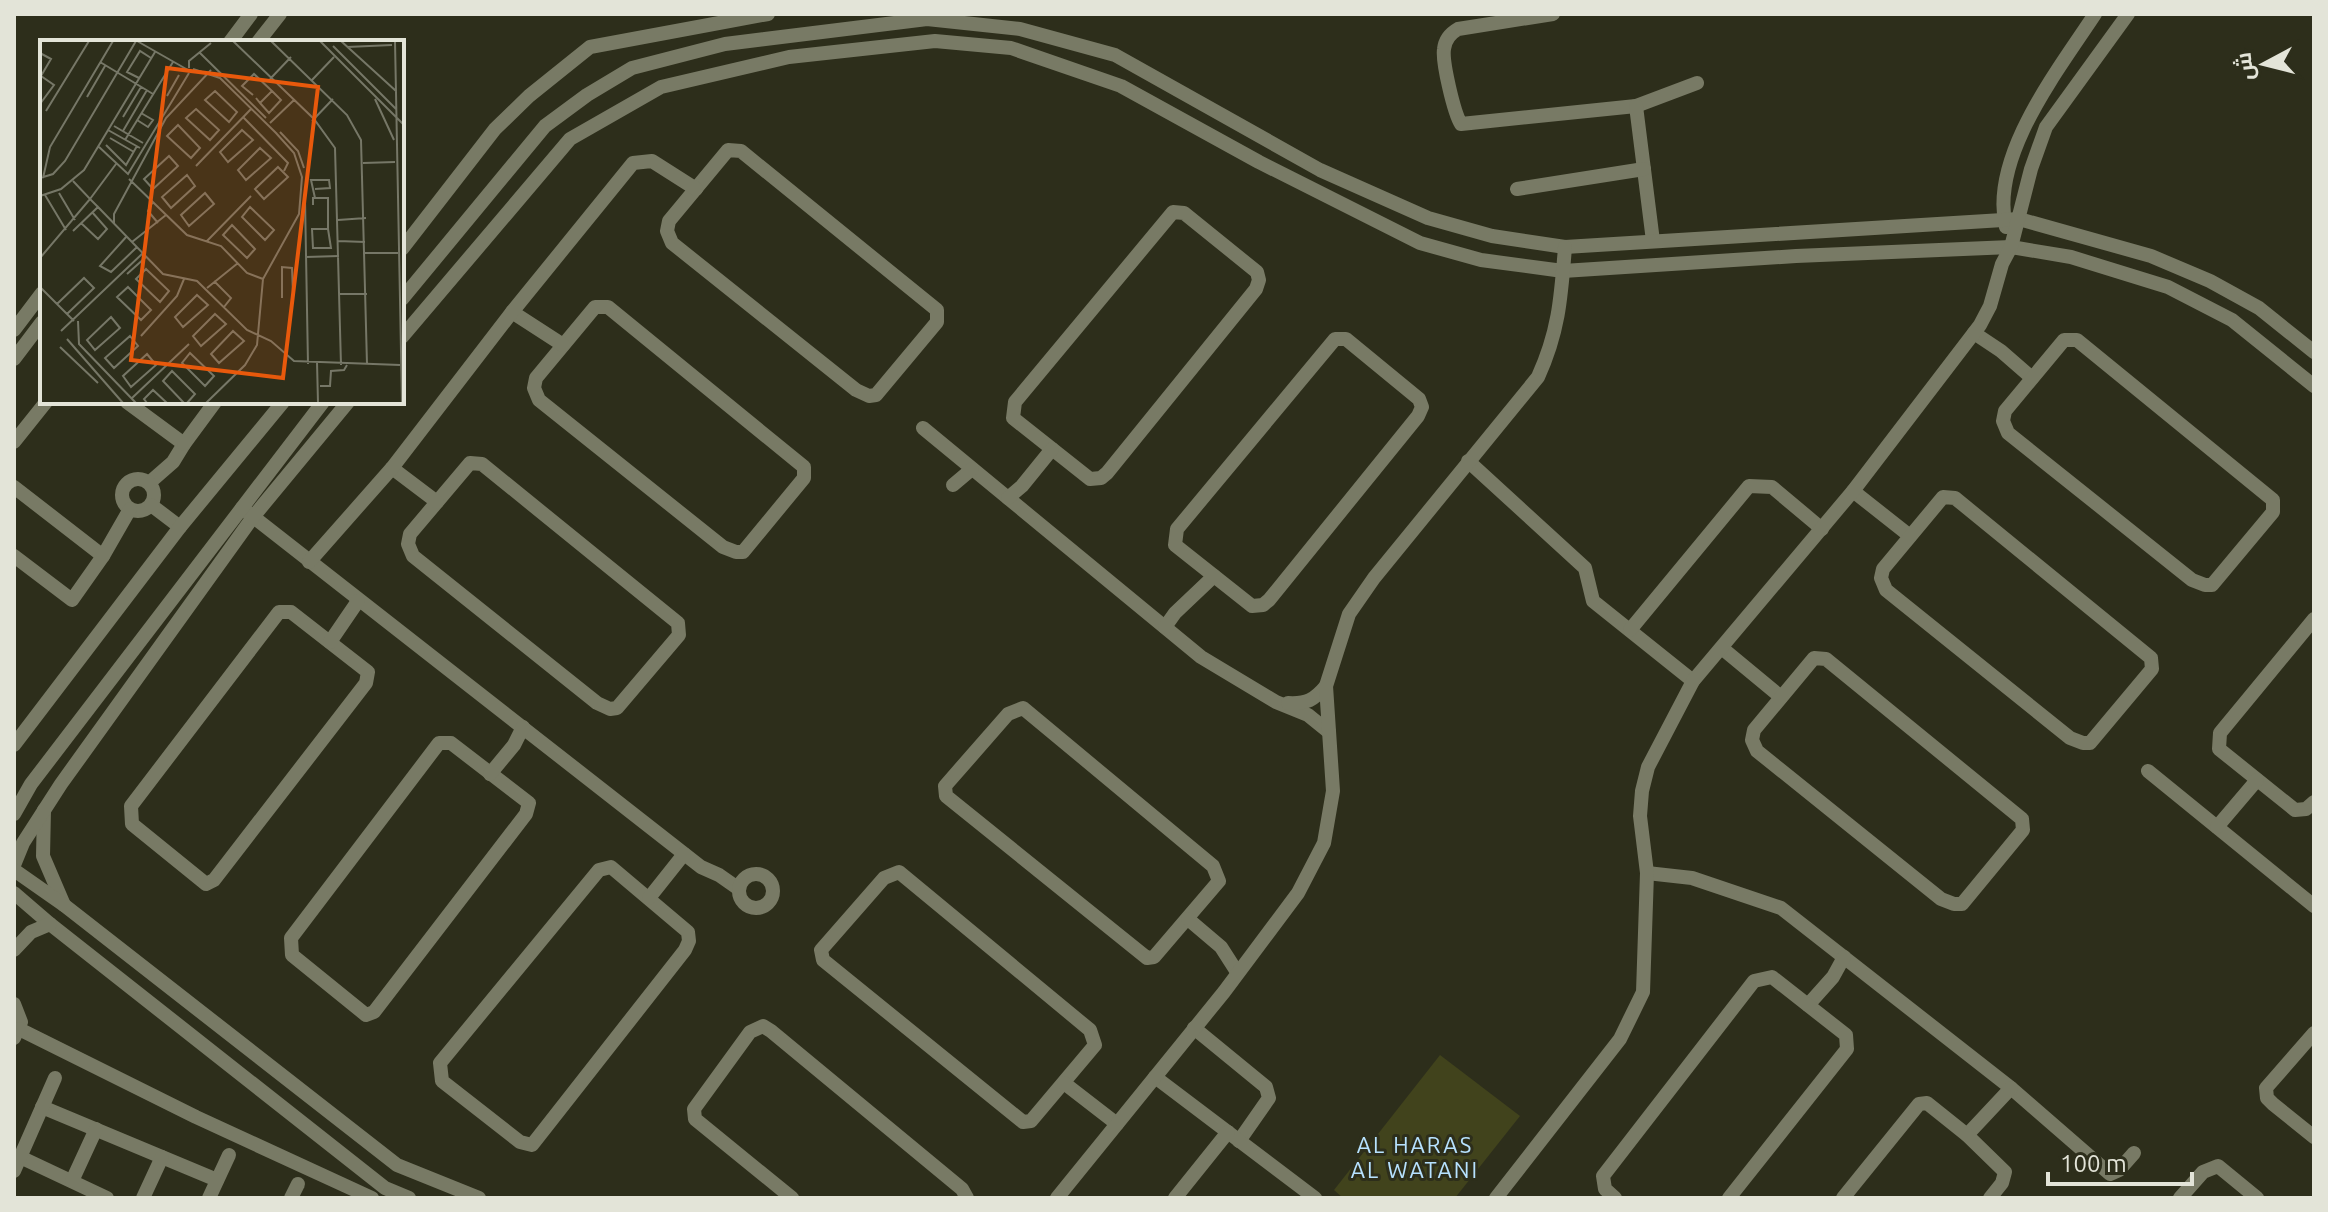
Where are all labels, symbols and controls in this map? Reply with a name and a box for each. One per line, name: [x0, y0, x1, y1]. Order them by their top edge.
north arrow: [2224, 24, 2304, 104]
inset map: [40, 40, 404, 404]
text: ش: [2230, 51, 2260, 82]
district label: AL HARAS AL WATANI: [1351, 1132, 1479, 1182]
scale bar: [2048, 1136, 2192, 1186]
text: 100 m: [2060, 1150, 2127, 1177]

